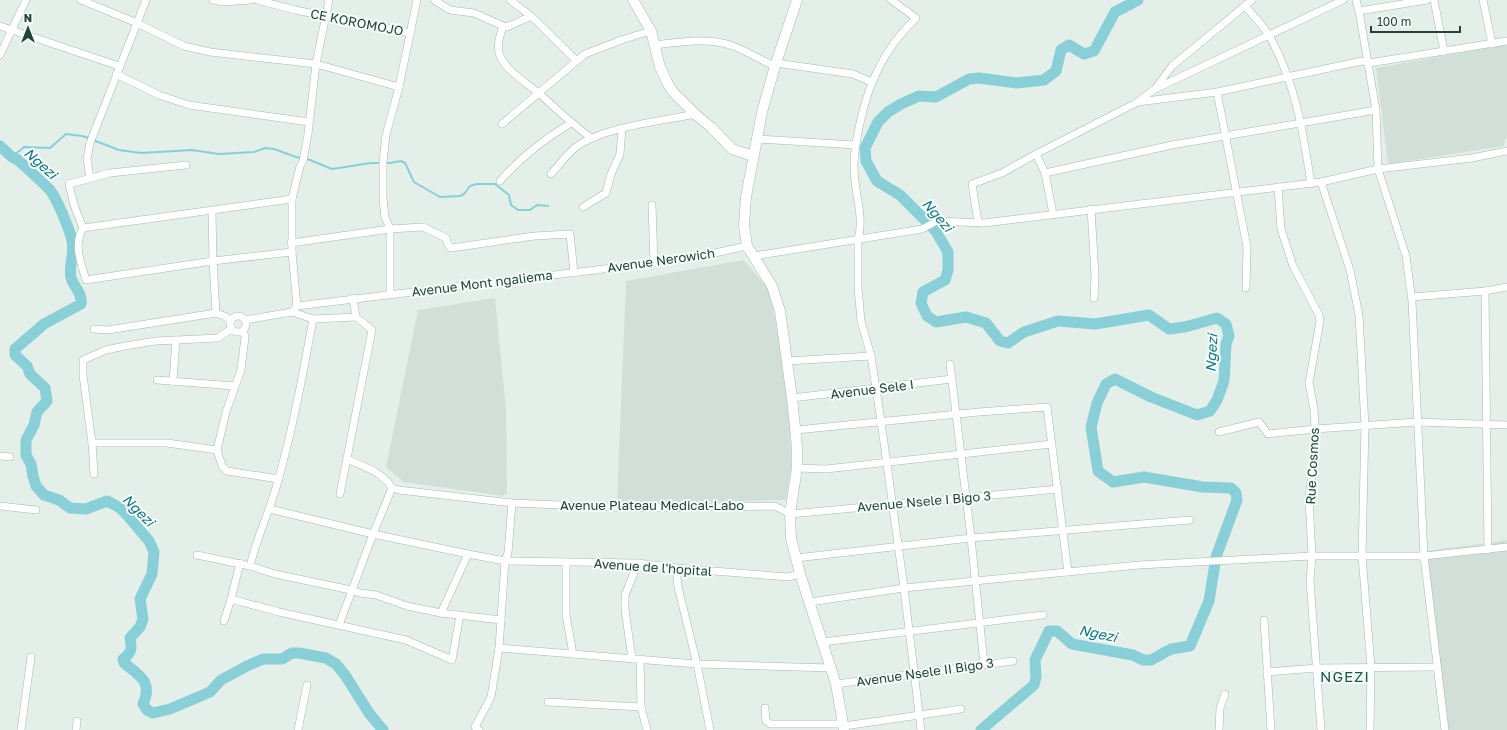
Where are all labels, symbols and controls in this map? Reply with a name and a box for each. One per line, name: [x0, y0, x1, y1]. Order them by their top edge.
street label: CE KOROMOJO: [309, 5, 405, 39]
north arrow: [8, 8, 48, 48]
scale bar: [1371, 8, 1460, 34]
text: N: [24, 11, 32, 24]
text: 100 m: [1377, 14, 1411, 29]
water label: Ngezi: [21, 144, 63, 184]
water label: Ngezi: [919, 195, 958, 237]
street label: Avenue Nerowich: [606, 245, 716, 275]
street label: Avenue Mont ngaliema: [411, 266, 553, 300]
water label: Ngezi: [1202, 331, 1221, 373]
street label: Avenue Sele I: [829, 376, 915, 402]
street label: Rue Cosmos: [1302, 427, 1322, 505]
street label: Avenue Nsele I Bigo 3: [856, 487, 992, 515]
water label: Ngezi: [119, 490, 160, 531]
street label: Avenue Plateau Medical-Labo: [560, 497, 744, 513]
street label: Avenue de l'hopital: [593, 555, 713, 579]
water label: Ngezi: [1078, 621, 1121, 646]
street label: Avenue Nsele II Bigo 3: [855, 654, 995, 690]
district label: NGEZI: [1320, 667, 1370, 685]

